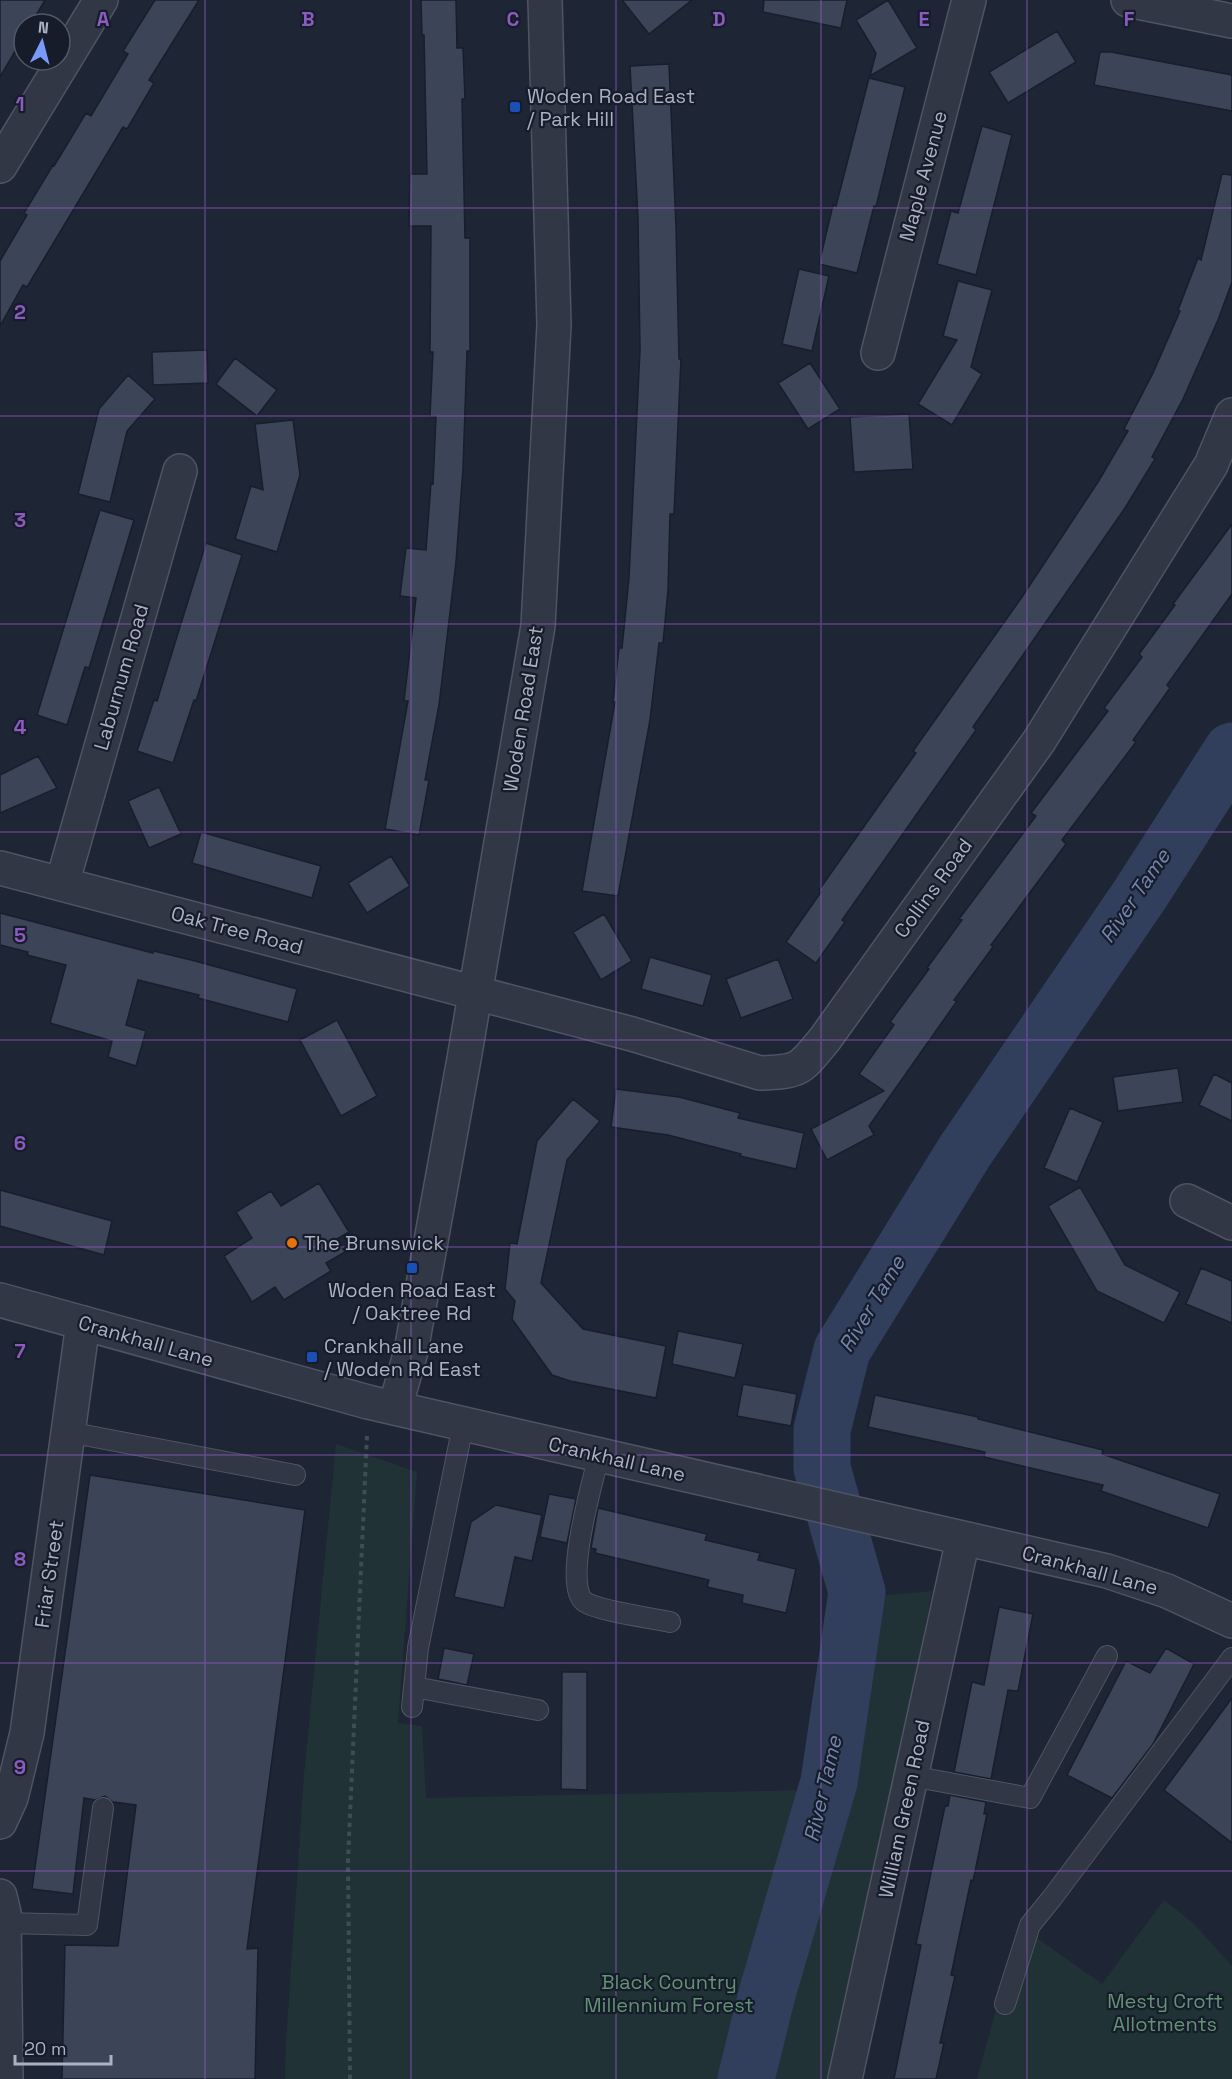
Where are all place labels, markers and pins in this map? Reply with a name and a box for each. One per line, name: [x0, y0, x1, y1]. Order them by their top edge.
place label: Woden Road East / Park Hill: [527, 83, 695, 132]
marker: Woden Road East / Park Hill: [508, 100, 522, 114]
place label: The Brunswick: [304, 1230, 445, 1256]
marker: The Brunswick: [285, 1236, 299, 1250]
marker: Woden Road East / Oaktree Rd: [405, 1261, 419, 1275]
place label: Woden Road East / Oaktree Rd: [328, 1277, 496, 1326]
place label: Crankhall Lane / Woden Rd East: [324, 1333, 481, 1382]
marker: Crankhall Lane / Woden Rd East: [305, 1350, 319, 1364]

